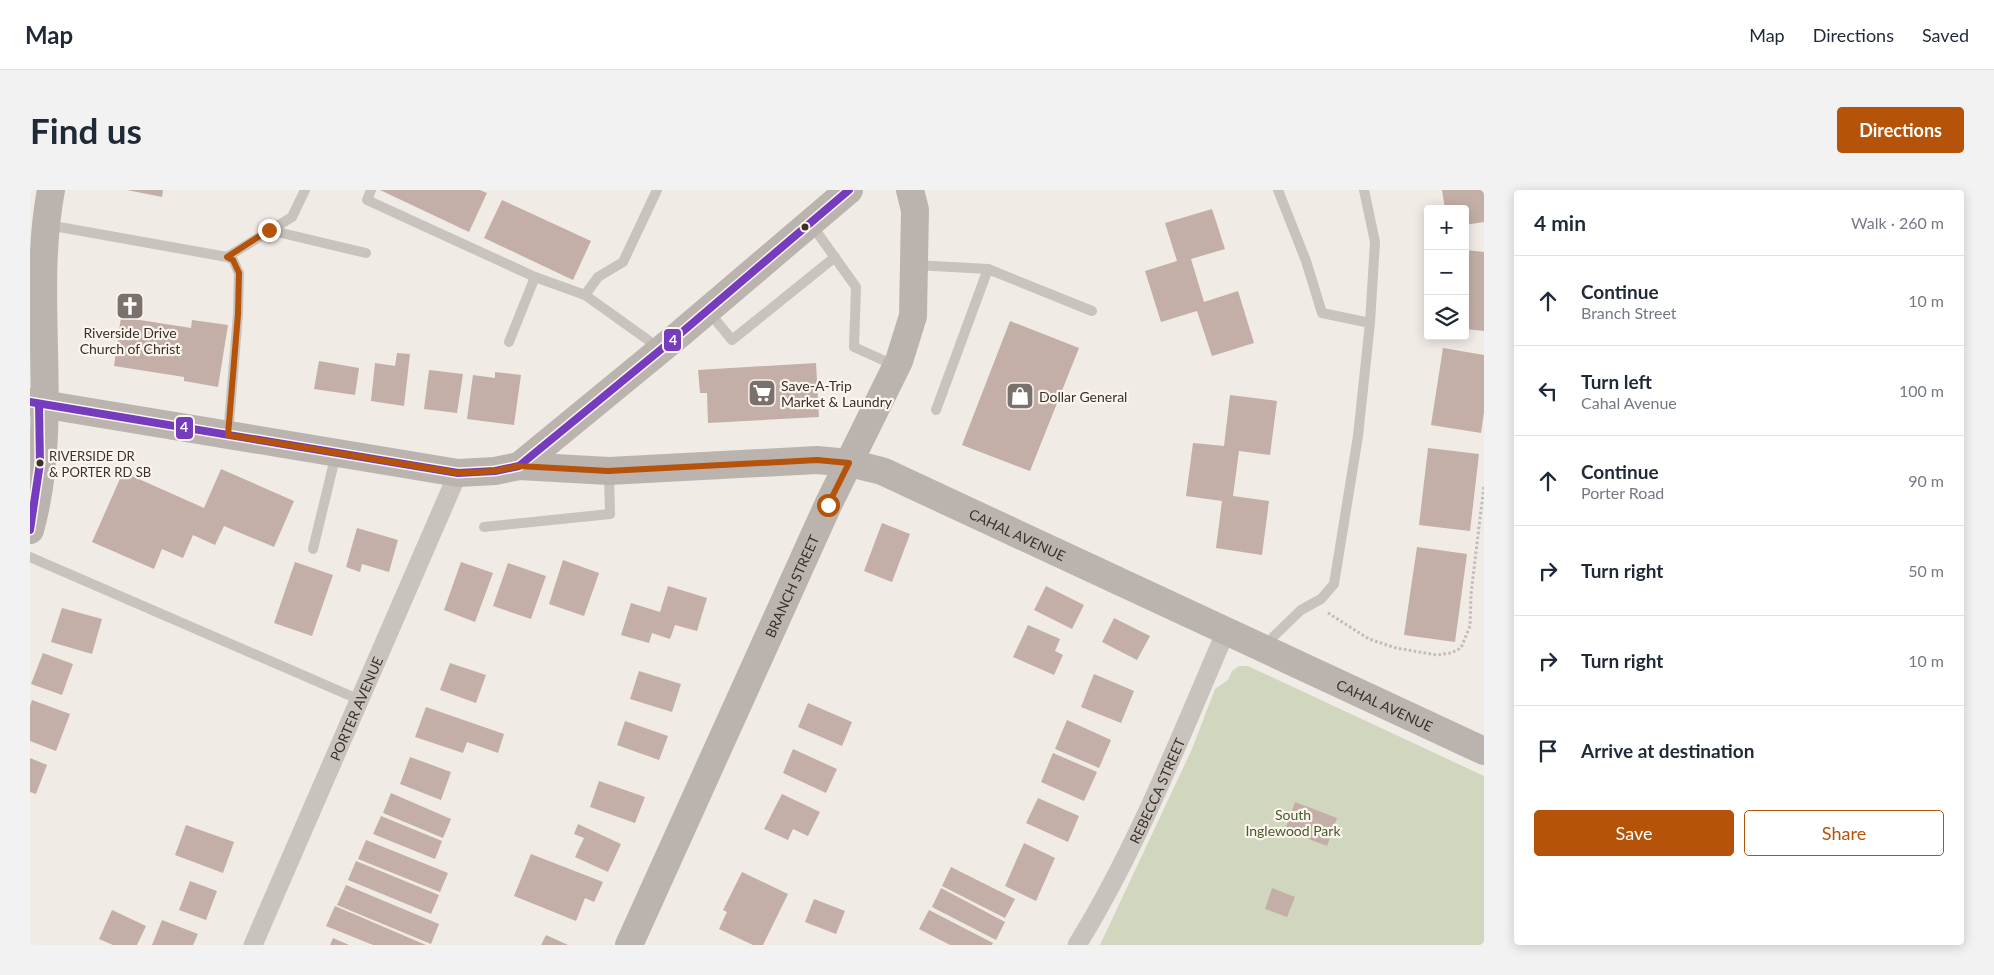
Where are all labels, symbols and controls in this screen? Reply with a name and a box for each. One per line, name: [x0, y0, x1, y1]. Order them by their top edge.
text: Map: [25, 20, 73, 49]
text: Map: [1749, 24, 1785, 46]
text: Directions: [1813, 24, 1894, 46]
text: Saved: [1922, 24, 1969, 46]
button: Directions: [1837, 107, 1964, 153]
text: Find us: [30, 109, 142, 151]
map controls: [1424, 205, 1469, 340]
button: +: [1424, 205, 1469, 250]
text: 4 min: [1534, 210, 1586, 235]
text: Walk · 260 m: [1851, 213, 1944, 232]
route end: [258, 219, 281, 242]
unlabelled marker: [800, 222, 810, 232]
button: −: [1424, 250, 1469, 295]
text: Continue: [1581, 280, 1659, 303]
icon: ahead: [1534, 287, 1562, 315]
church icon: Riverside Drive Church of Christ: [115, 291, 145, 321]
text: 10 m: [1908, 291, 1944, 310]
button: layers: [1424, 295, 1469, 340]
text: Branch Street: [1581, 303, 1677, 322]
place label: Riverside Drive Church of Christ: [80, 324, 180, 357]
line badge: 4: [663, 328, 682, 352]
text: 4: [669, 331, 677, 348]
text: Turn left: [1581, 370, 1652, 393]
place label: Save-A-Trip Market & Laundry: [781, 377, 893, 410]
icon: left: [1534, 377, 1562, 405]
supermarket icon: Save-A-Trip Market & Laundry: [747, 378, 777, 408]
shop icon: Dollar General: [1005, 381, 1035, 411]
text: 100 m: [1899, 381, 1944, 400]
place label: Dollar General: [1039, 388, 1127, 405]
text: Cahal Avenue: [1581, 393, 1677, 412]
line badge: 4: [175, 416, 194, 440]
text: 4: [180, 418, 188, 435]
place label: RIVERSIDE DR & PORTER RD SB: [49, 448, 151, 480]
marker: RIVERSIDE DR & PORTER RD SB: [35, 458, 45, 468]
text: Continue: [1581, 460, 1659, 483]
icon: ahead: [1534, 467, 1562, 495]
text: 90 m: [1908, 471, 1944, 490]
text: Porter Road: [1581, 483, 1664, 502]
route start: [817, 494, 840, 517]
street label: CAHAL AVENUE: [967, 504, 1068, 564]
street label: BRANCH STREET: [761, 531, 822, 640]
icon: right: [1534, 557, 1562, 585]
text: Turn right: [1581, 559, 1663, 582]
text: 50 m: [1908, 561, 1944, 580]
icon: right: [1534, 647, 1562, 675]
text: Turn right: [1581, 649, 1663, 672]
text: 10 m: [1908, 651, 1944, 670]
street label: PORTER AVENUE: [326, 654, 386, 763]
street label: CAHAL AVENUE: [1334, 675, 1436, 735]
street label: REBECCA STREET: [1125, 734, 1188, 846]
icon: arrive: [1534, 737, 1562, 765]
text: Arrive at destination: [1581, 739, 1754, 762]
park label: South Inglewood Park: [1245, 806, 1341, 839]
button: Save: [1534, 810, 1734, 856]
button: Share: [1744, 810, 1944, 856]

